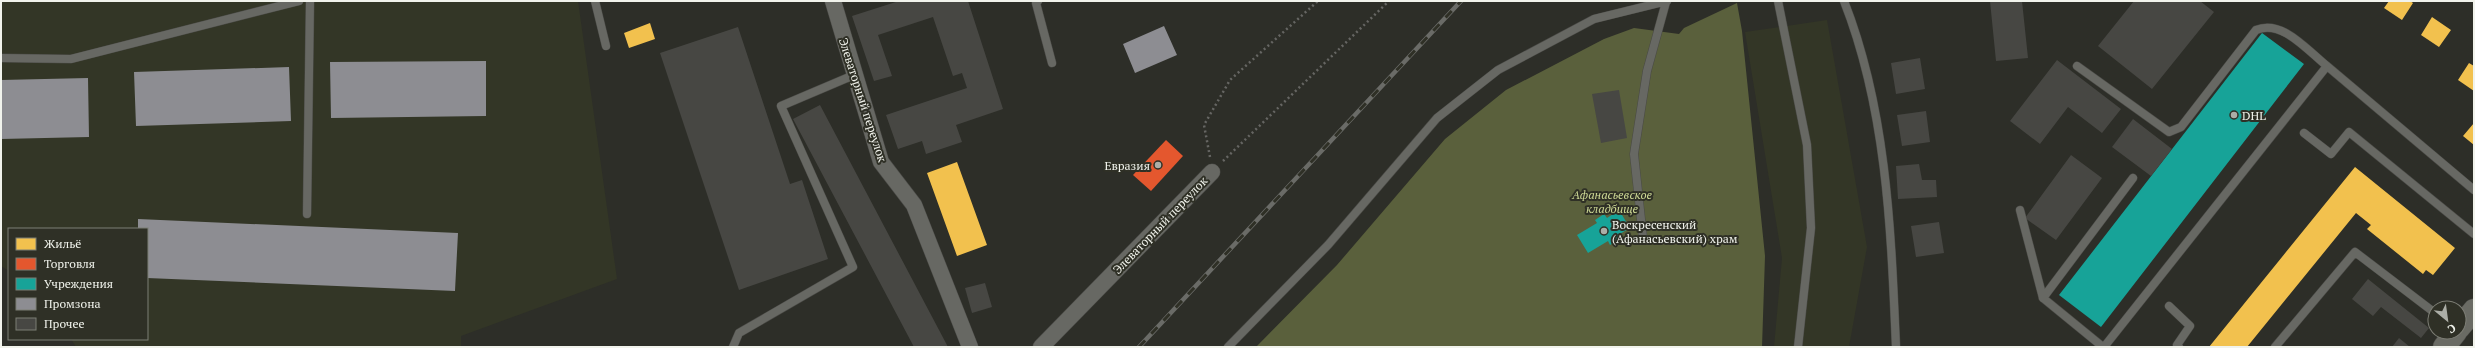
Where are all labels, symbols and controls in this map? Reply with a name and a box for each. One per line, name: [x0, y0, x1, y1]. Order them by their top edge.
street label: Элеваторный переулок: [836, 36, 890, 164]
place label: DHL: [2242, 108, 2266, 123]
marker: DHL: [2229, 110, 2239, 120]
place label: Евразия: [1104, 158, 1150, 173]
marker: Евразия: [1153, 160, 1163, 170]
street label: Элеваторный переулок: [1110, 173, 1211, 277]
park label: Афанасьевское кладбище: [1571, 187, 1653, 216]
place label: Воскресенский (Афанасьевский) храм: [1612, 217, 1738, 246]
marker: Воскресенский (Афанасьевский) храм: [1599, 226, 1609, 236]
legend: [8, 228, 148, 340]
text: Жильё: [44, 236, 81, 251]
text: Торговля: [44, 256, 95, 271]
text: Учреждения: [44, 276, 113, 291]
text: Промзона: [44, 296, 101, 311]
north arrow: [2427, 300, 2467, 340]
text: Прочее: [44, 316, 85, 331]
text: С: [2445, 321, 2458, 337]

